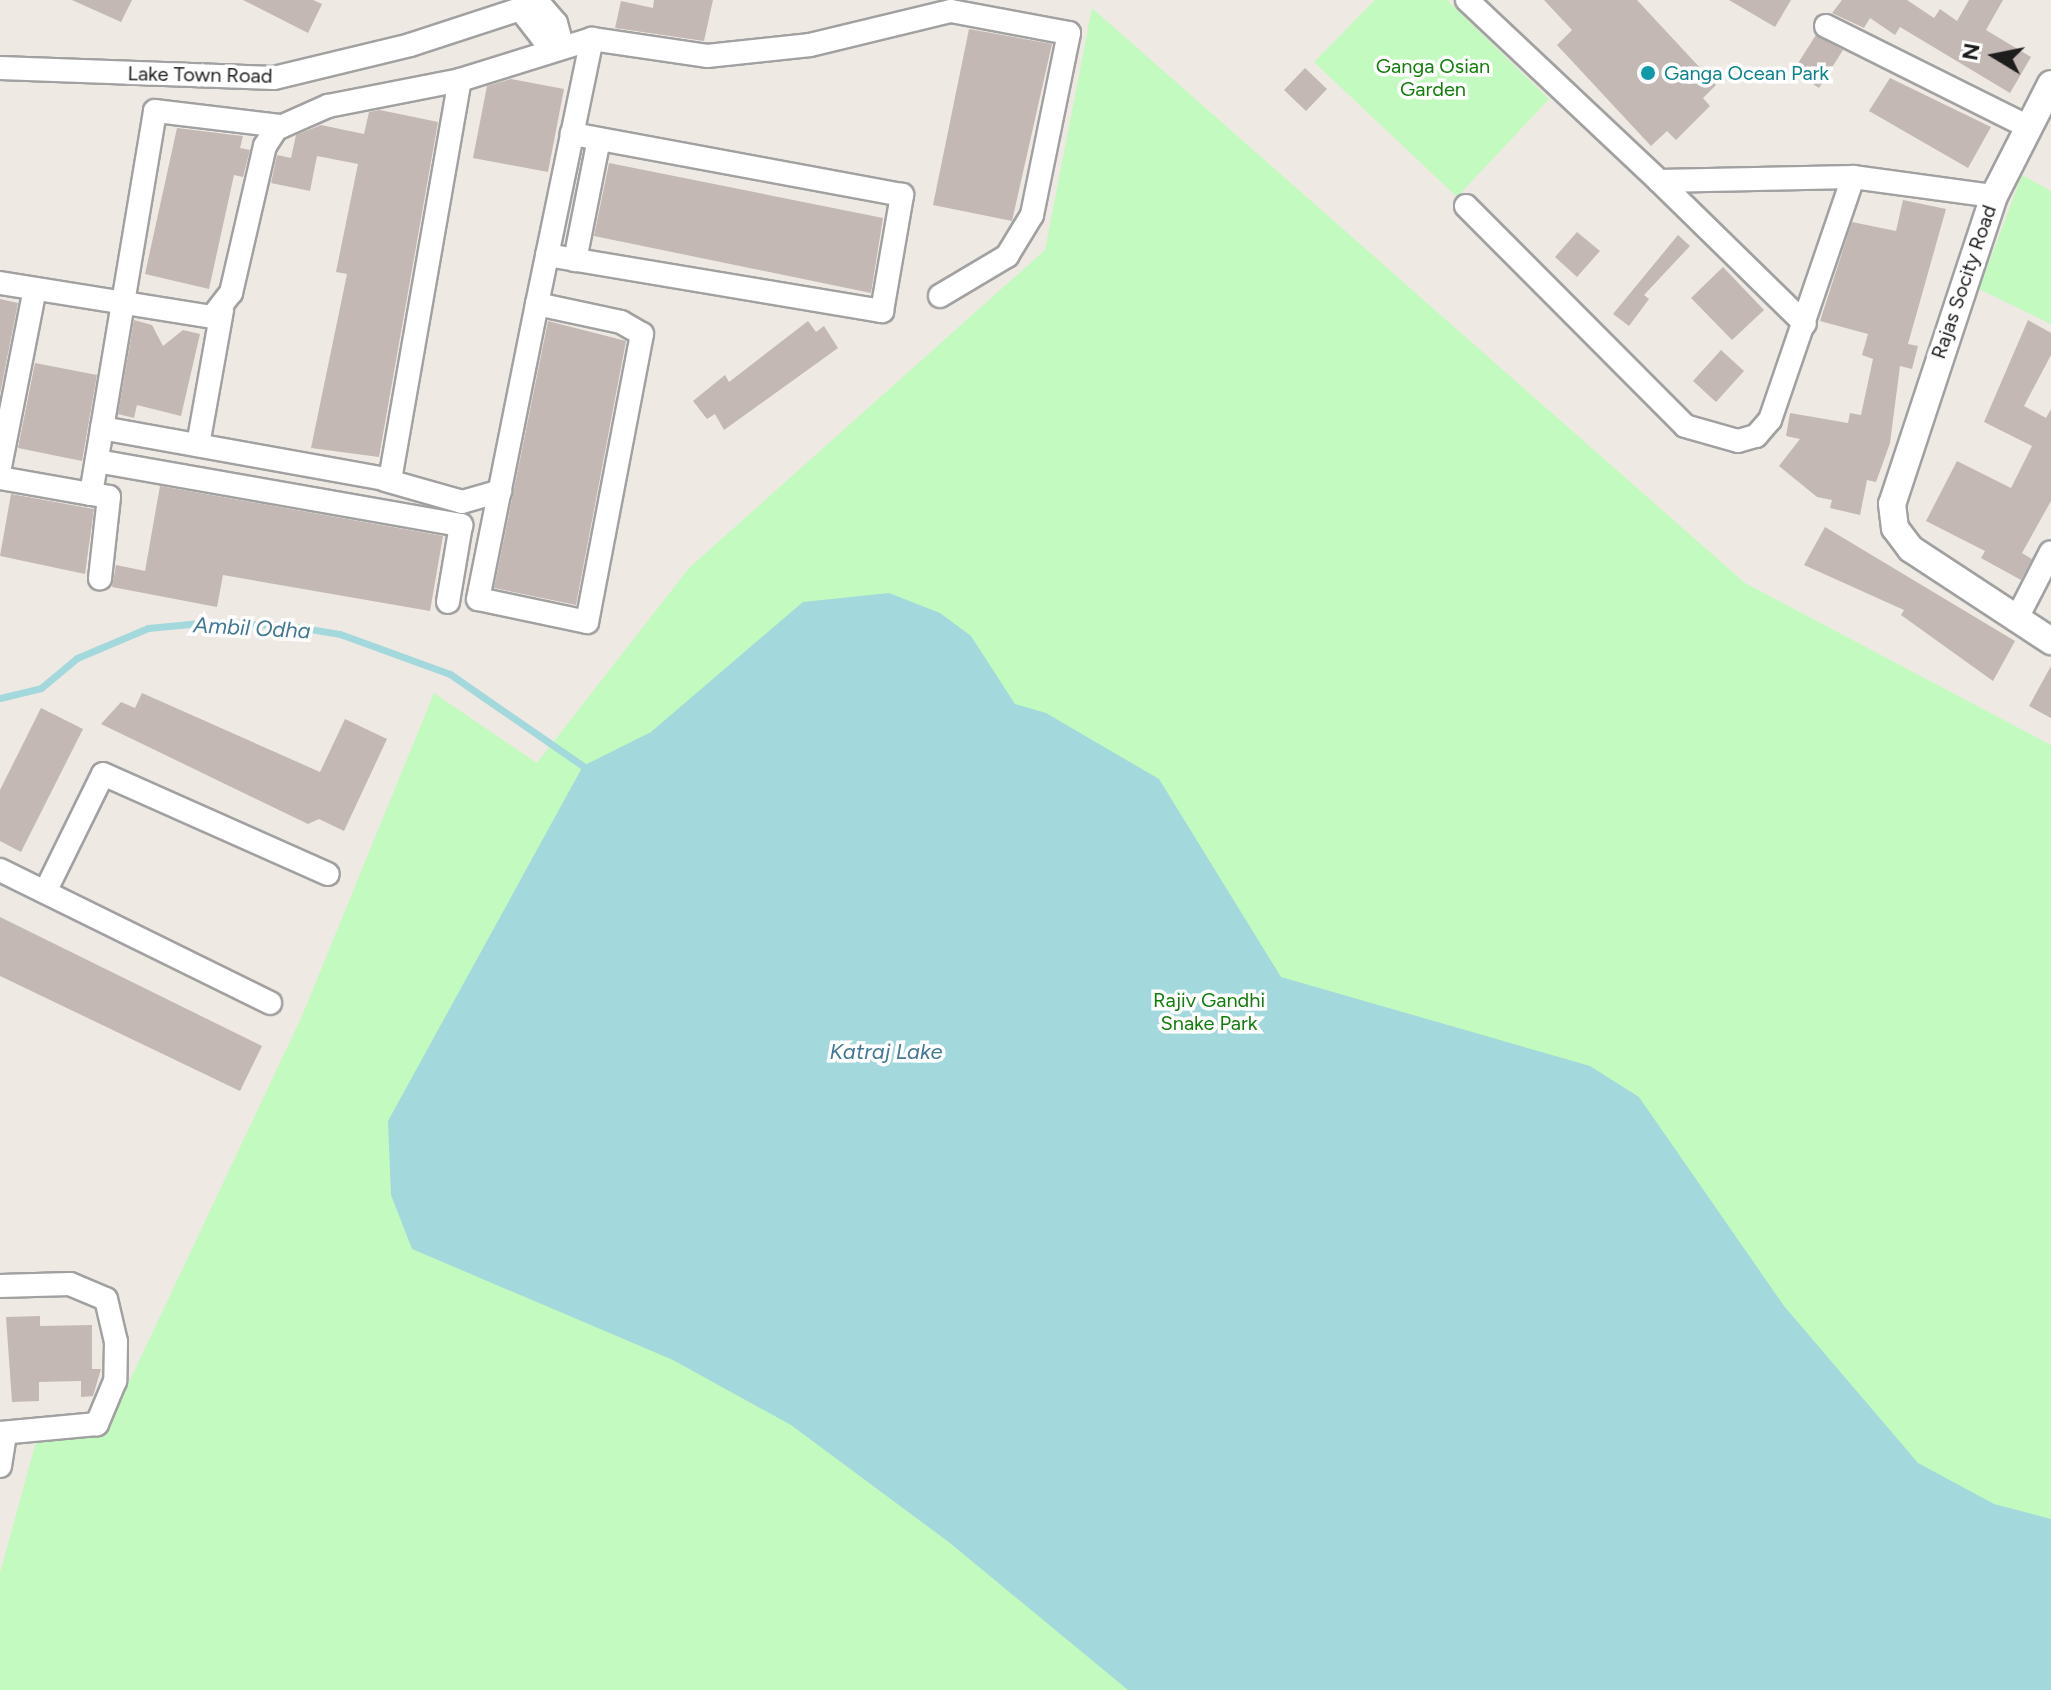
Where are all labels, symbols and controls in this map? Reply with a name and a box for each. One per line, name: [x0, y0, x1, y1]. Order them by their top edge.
north arrow: [1955, 16, 2035, 96]
text: N: [1956, 41, 1986, 62]
park label: Ganga Osian Garden: [1376, 55, 1490, 102]
place label: Ganga Ocean Park: [1664, 61, 1829, 85]
street label: Lake Town Road: [127, 62, 273, 88]
marker: Ganga Ocean Park: [1639, 64, 1657, 82]
street label: Rajas Socity Road: [1926, 202, 2002, 362]
water label: Ambil Odha: [193, 612, 311, 644]
park label: Rajiv Gandhi Snake Park: [1153, 989, 1265, 1036]
water label: Katraj Lake: [830, 1039, 942, 1065]

